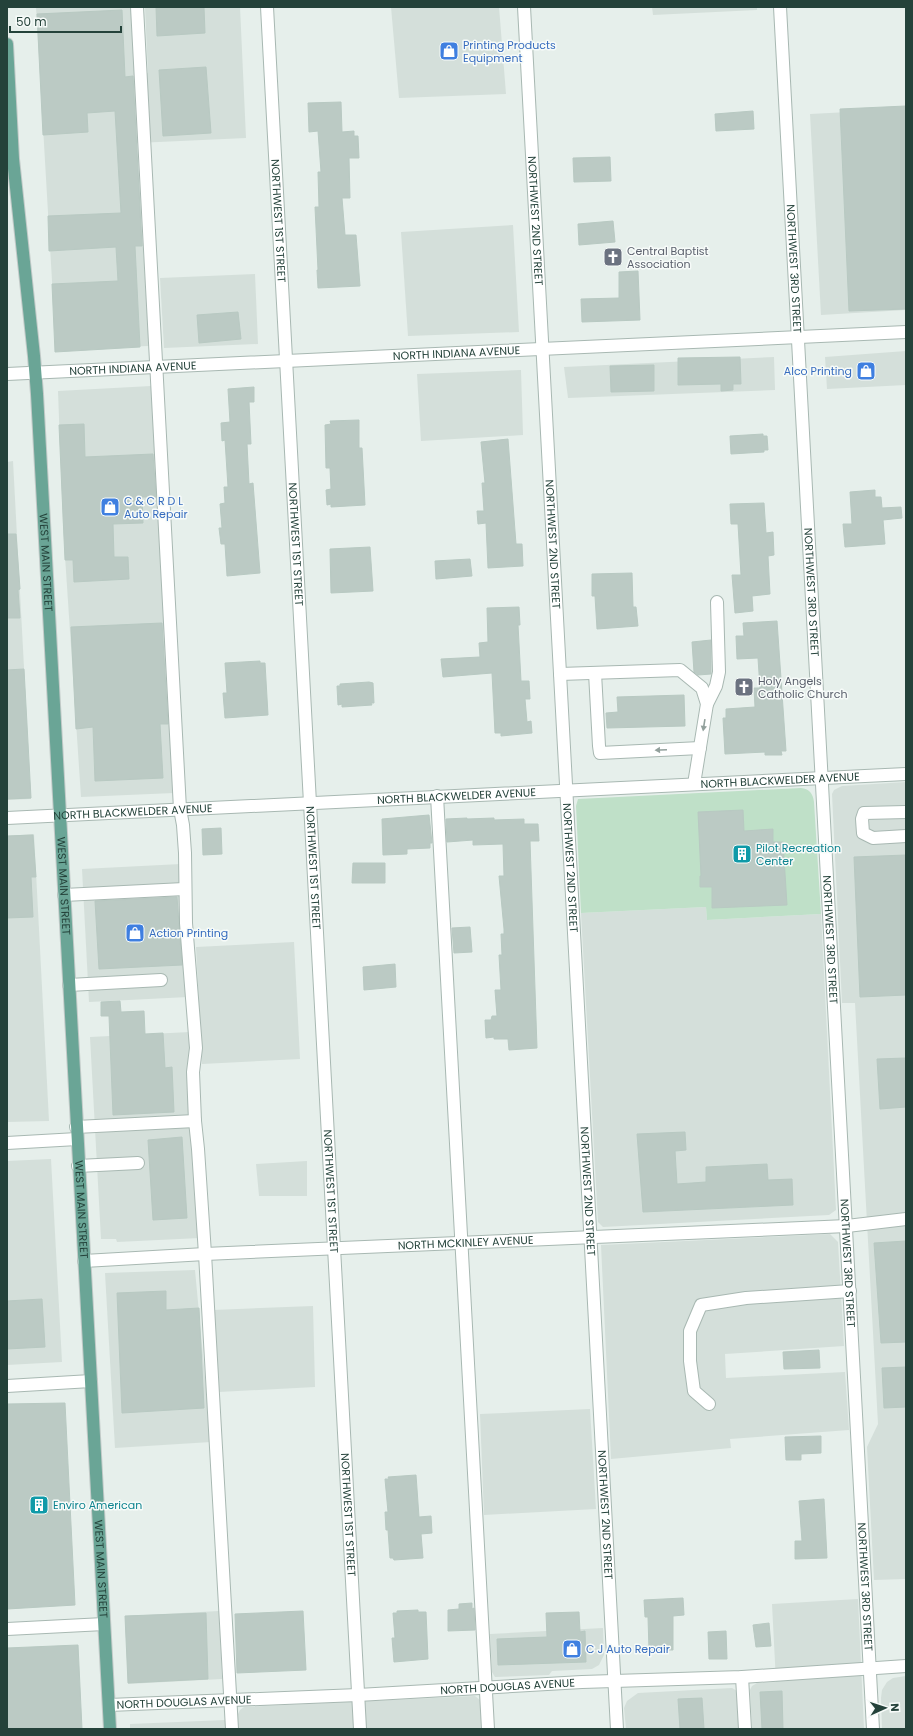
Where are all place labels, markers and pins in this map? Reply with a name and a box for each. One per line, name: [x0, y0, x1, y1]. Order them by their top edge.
place label: Printing Products Equipment: [463, 37, 556, 66]
shop icon: Printing Products Equipment: [438, 40, 460, 62]
place label: Central Baptist Association: [627, 243, 709, 272]
church icon: Central Baptist Association: [602, 246, 624, 268]
shop icon: Alco Printing: [855, 360, 877, 382]
place label: Alco Printing: [784, 363, 852, 379]
place label: C & C R D L Auto Repair: [124, 493, 188, 522]
shop icon: C & C R D L Auto Repair: [99, 496, 121, 518]
place label: Holy Angels Catholic Church: [758, 673, 847, 702]
church icon: Holy Angels Catholic Church: [733, 676, 755, 698]
place label: Pilot Recreation Center: [756, 840, 841, 869]
building icon: Pilot Recreation Center: [731, 843, 753, 865]
shop icon: Action Printing: [124, 922, 146, 944]
place label: Action Printing: [149, 925, 228, 941]
building icon: Enviro American: [28, 1494, 50, 1516]
place label: Enviro American: [53, 1497, 142, 1513]
shop icon: C J Auto Repair: [561, 1638, 583, 1660]
place label: C J Auto Repair: [586, 1641, 670, 1657]

